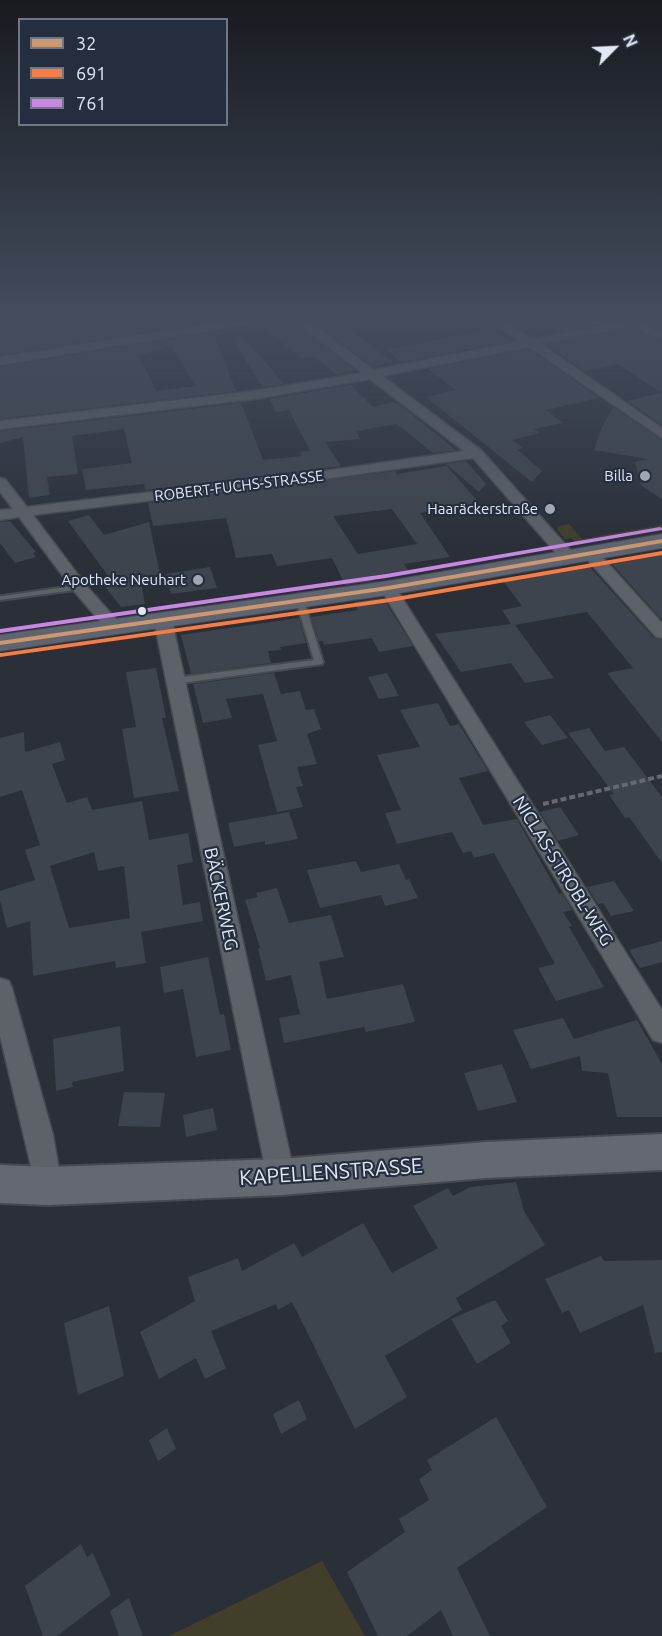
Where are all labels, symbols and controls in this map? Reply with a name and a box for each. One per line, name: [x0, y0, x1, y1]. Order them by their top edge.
legend: [18, 18, 228, 126]
north arrow: [584, 18, 644, 78]
text: N: [620, 32, 641, 50]
text: 32: [76, 33, 96, 53]
text: 691: [76, 63, 106, 83]
text: 761: [76, 93, 106, 113]
street label: ROBERT-FUCHS-STRASSE: [153, 467, 325, 505]
place label: Billa: [604, 467, 633, 485]
marker: Billa: [638, 469, 652, 483]
place label: Haaräckerstraße: [427, 500, 538, 518]
marker: Haaräckerstraße: [543, 502, 557, 516]
place label: Apotheke Neuhart: [62, 571, 186, 589]
marker: Apotheke Neuhart: [191, 573, 205, 587]
unlabelled marker: [136, 605, 148, 617]
street label: NICLAS-STROBL-WEG: [508, 792, 618, 950]
street label: BÄCKERWEG: [200, 846, 242, 952]
street label: KAPELLENSTRASSE: [238, 1153, 424, 1191]

